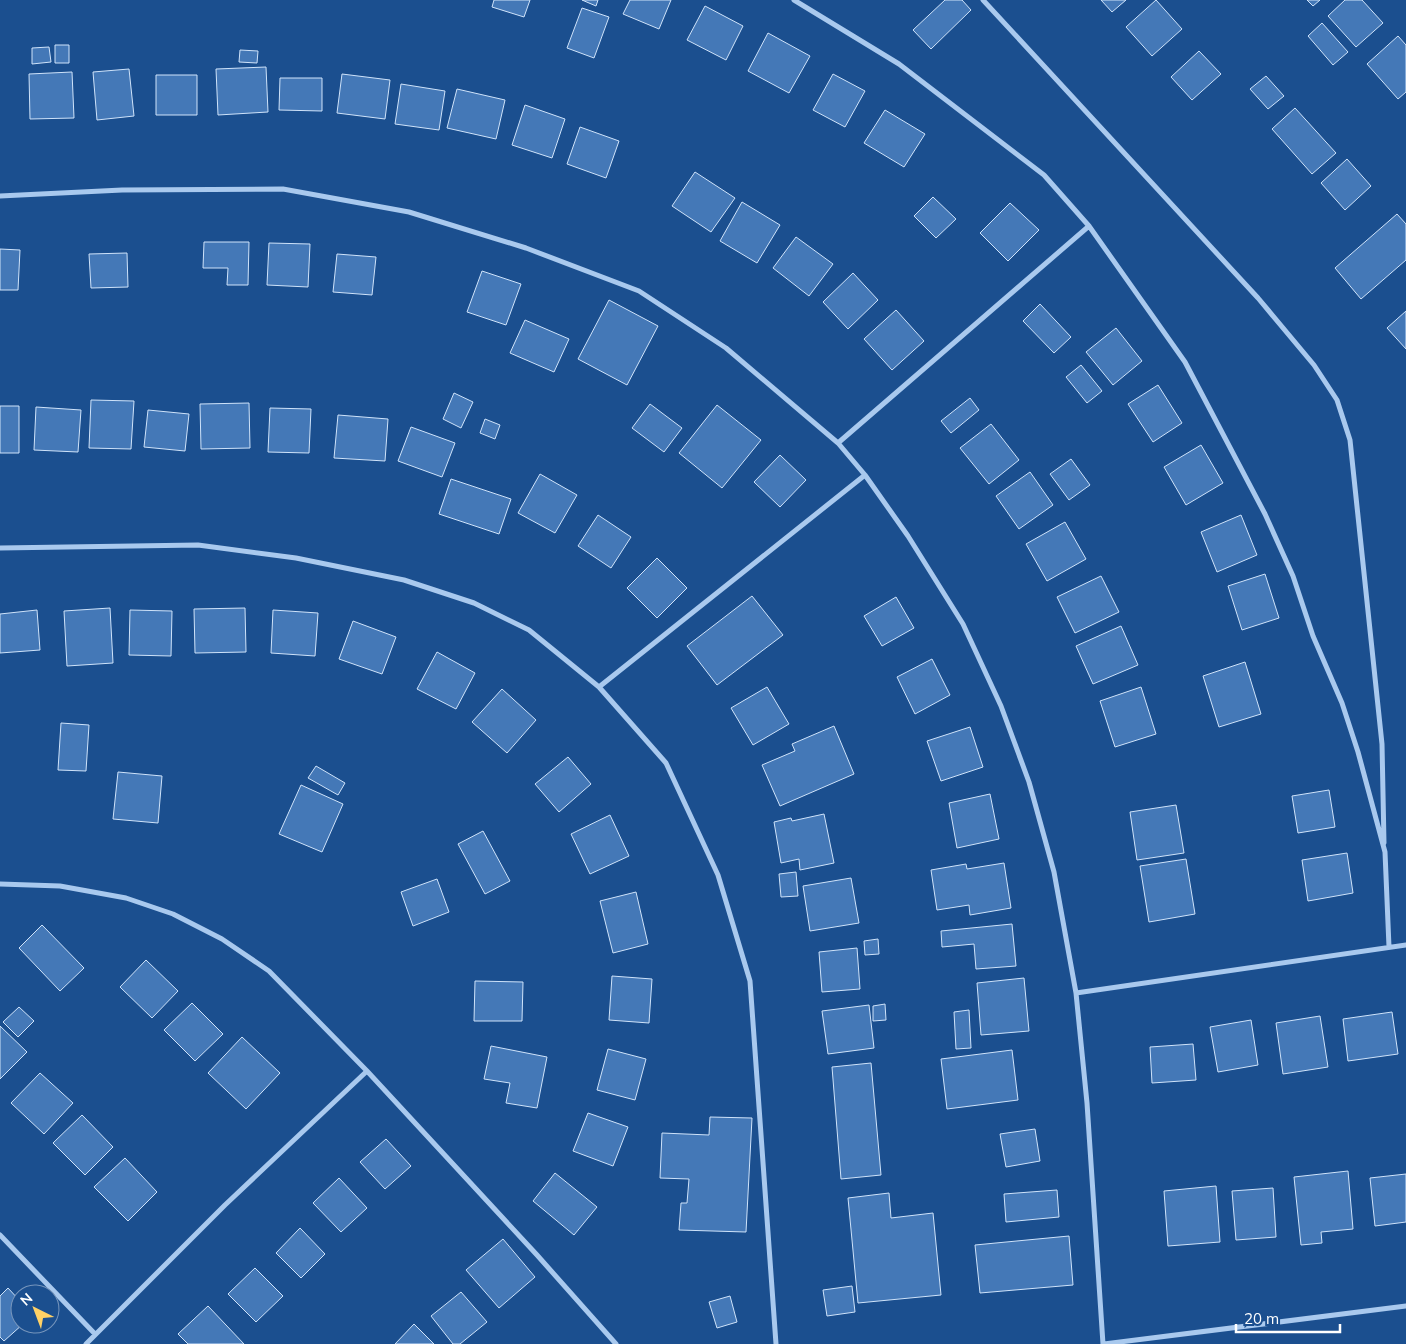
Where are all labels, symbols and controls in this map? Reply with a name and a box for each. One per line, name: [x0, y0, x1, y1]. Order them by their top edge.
north arrow: [10, 1284, 60, 1334]
text: N: [16, 1289, 36, 1310]
scale bar: [1236, 1302, 1340, 1334]
text: 20 m: [1244, 1309, 1279, 1328]

